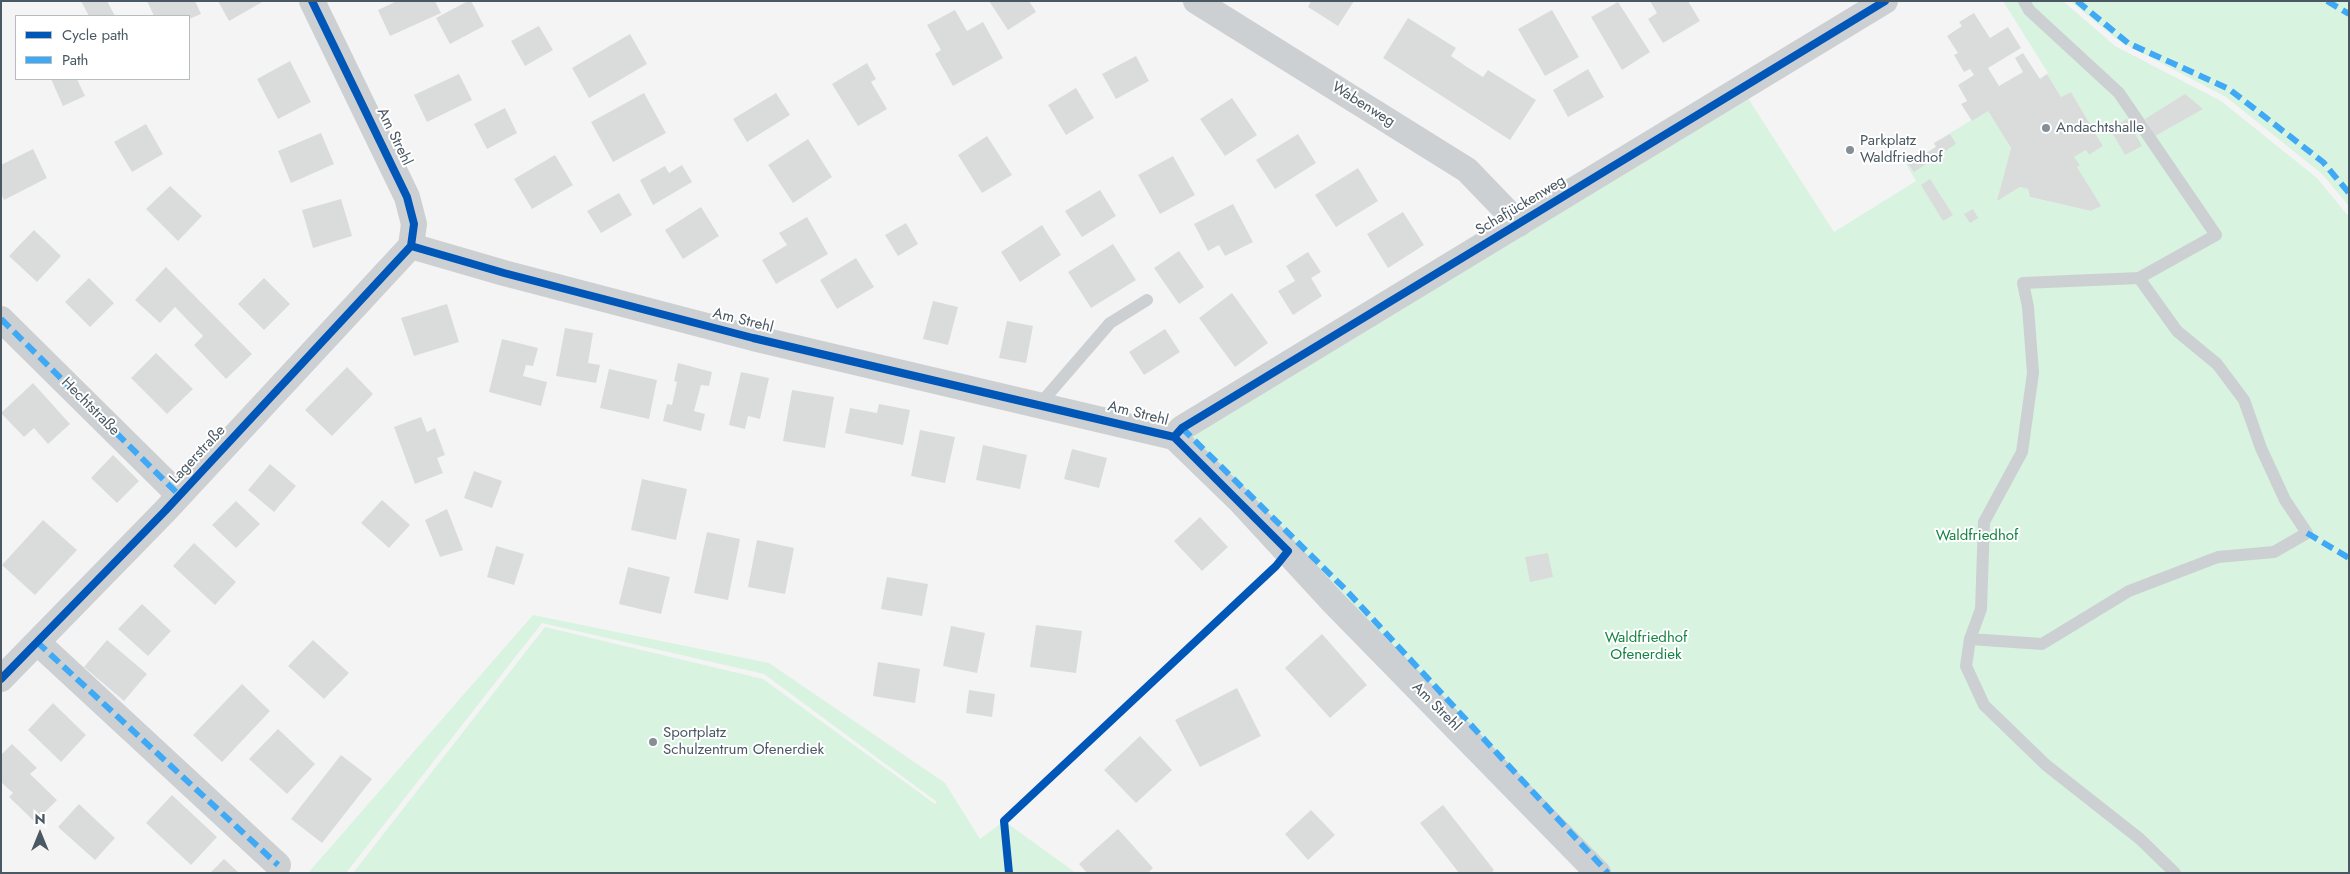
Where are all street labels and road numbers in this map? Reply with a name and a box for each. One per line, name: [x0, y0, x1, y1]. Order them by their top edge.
street label: Wabenweg: [1328, 79, 1398, 131]
street label: Am Strehl: [372, 105, 416, 169]
street label: Schafjückenweg: [1473, 172, 1569, 240]
street label: Am Strehl: [711, 305, 775, 337]
street label: Hechtstraße: [57, 374, 123, 440]
street label: Am Strehl: [1106, 398, 1170, 430]
street label: Lagerstraße: [166, 422, 230, 488]
street label: Am Strehl: [1408, 679, 1464, 735]

